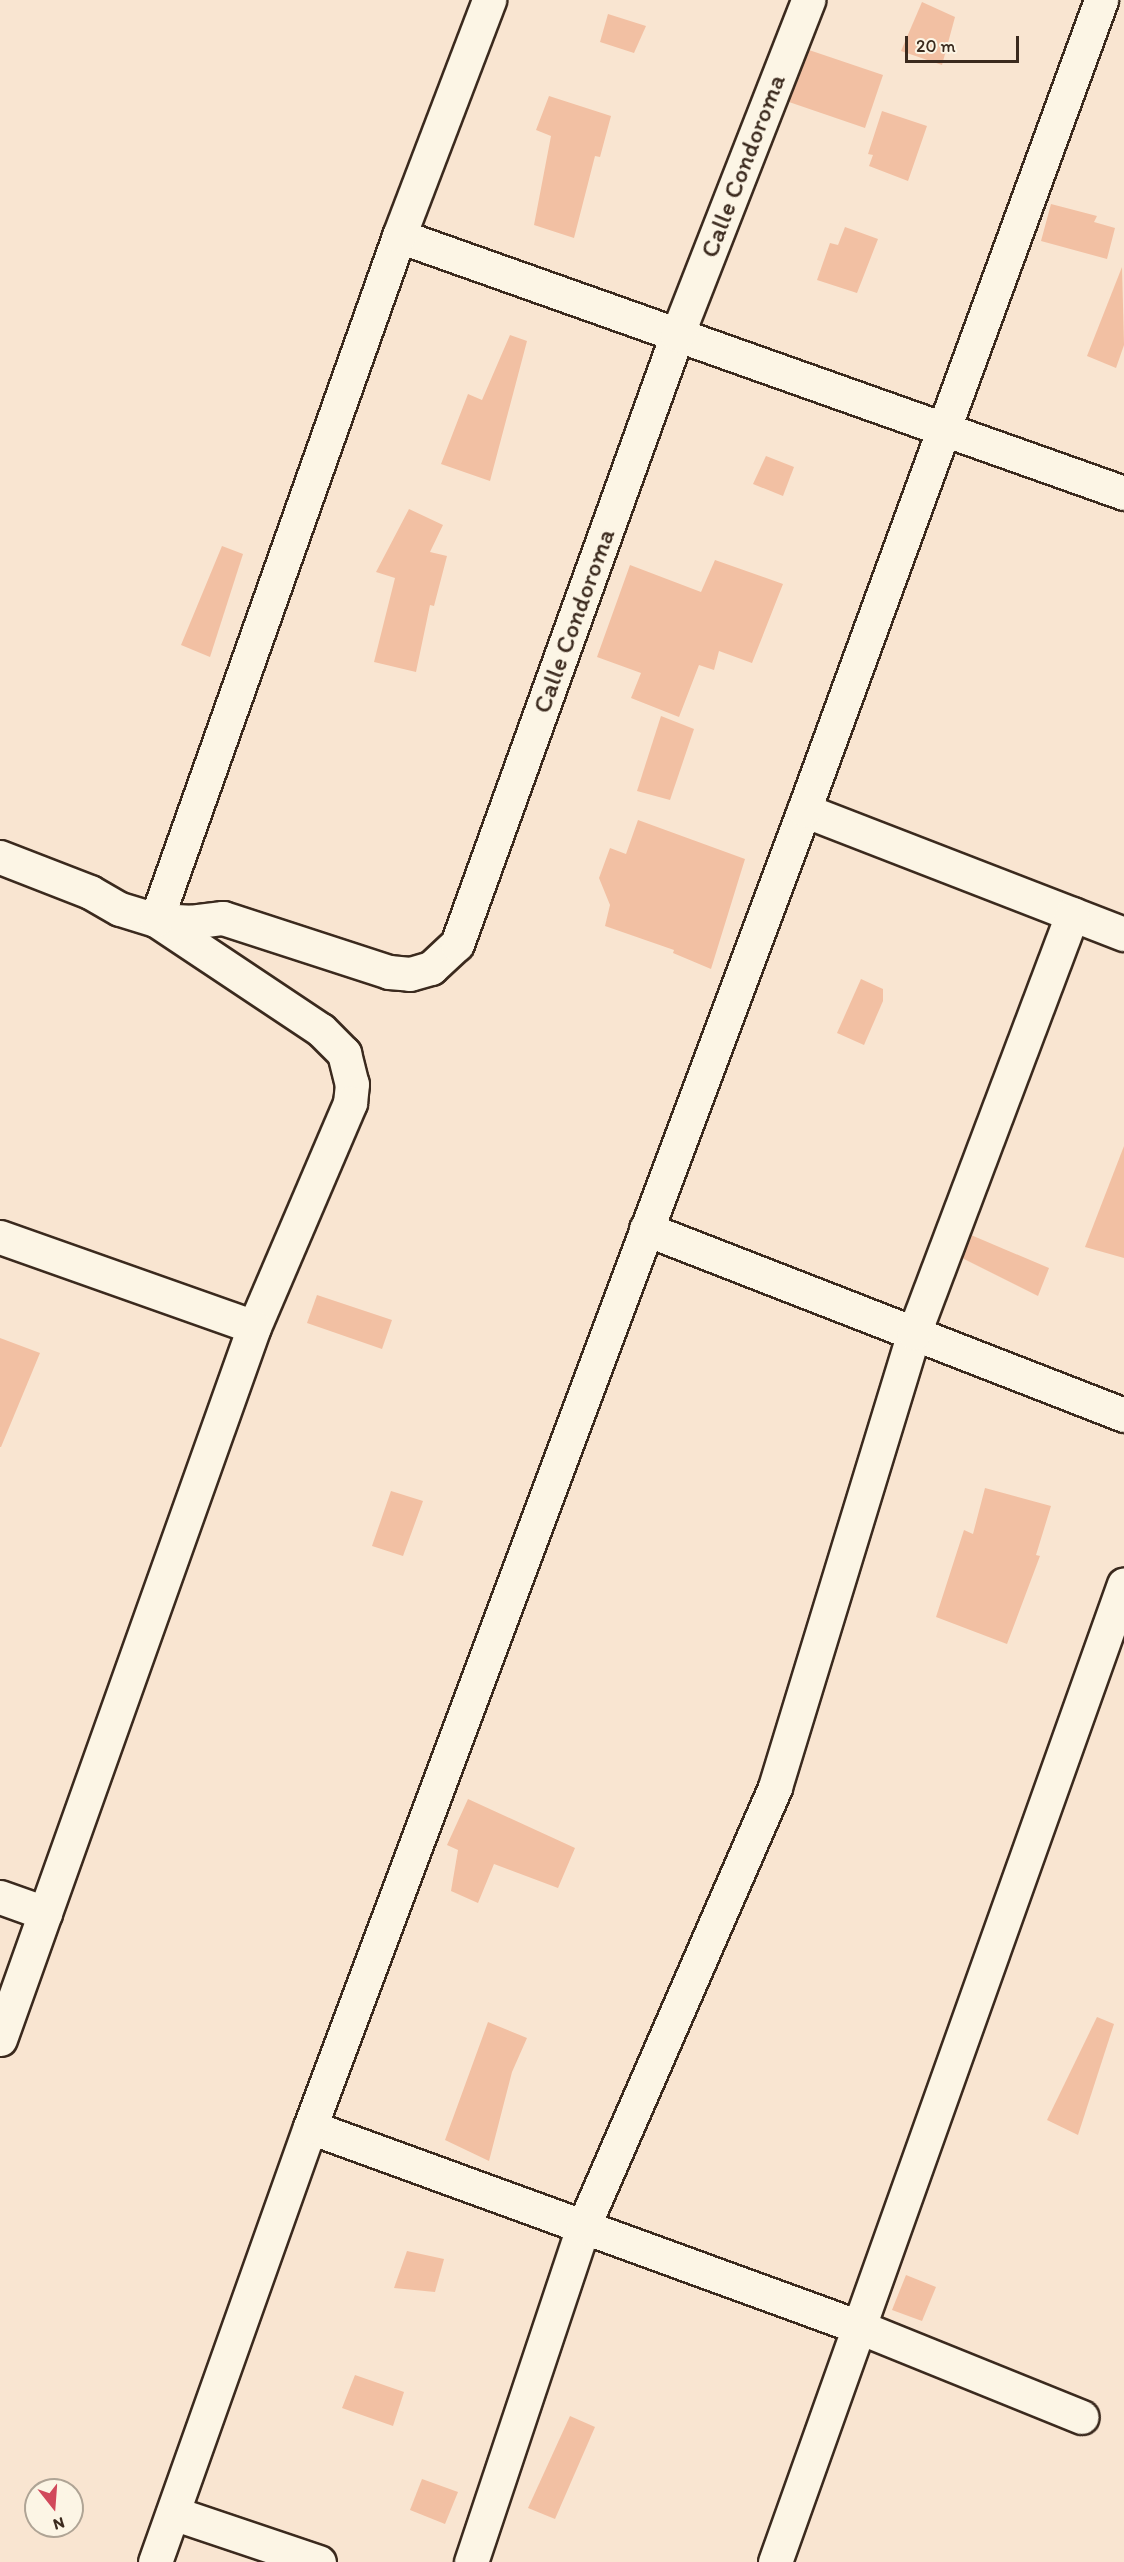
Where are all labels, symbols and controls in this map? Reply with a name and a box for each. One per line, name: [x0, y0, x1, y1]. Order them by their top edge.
scale bar: [908, 24, 1022, 62]
text: 20 m: [916, 35, 956, 57]
street label: Calle Condoroma: [694, 70, 792, 262]
street label: Calle Condoroma: [526, 525, 622, 717]
north arrow: [24, 2478, 84, 2538]
text: N: [51, 2513, 67, 2534]

